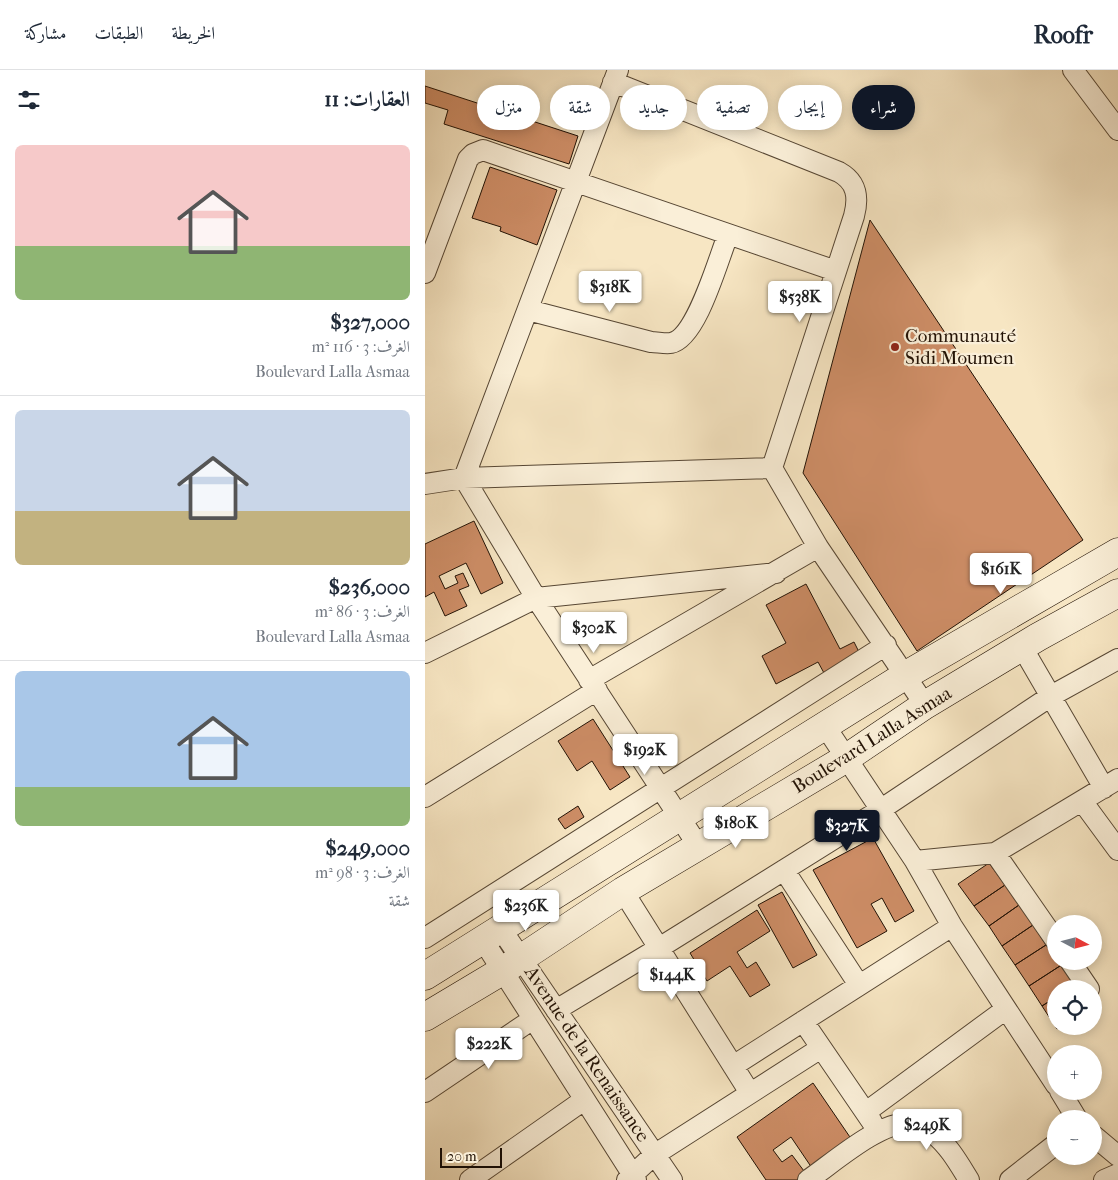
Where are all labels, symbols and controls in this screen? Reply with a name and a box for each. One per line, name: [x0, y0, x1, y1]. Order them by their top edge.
text: Roofr: [1034, 21, 1093, 49]
text: مشاركة: [25, 23, 66, 44]
text: الطبقات: [94, 23, 143, 44]
text: الخريطة: [171, 23, 215, 44]
chip: منزل: [477, 85, 540, 130]
chip: شقة: [550, 85, 610, 130]
chip: جديد: [620, 85, 687, 130]
chip: تصفية: [697, 85, 768, 130]
chip: إيجار: [778, 85, 842, 130]
chip: شراء: [852, 85, 915, 130]
icon: filters: [15, 86, 43, 114]
text: العقارات: 11: [324, 87, 410, 111]
icon: home: [168, 177, 258, 267]
pin: $318K: [575, 270, 645, 313]
text: $318K: [590, 277, 630, 296]
pin: $538K: [765, 280, 835, 323]
text: $538K: [779, 287, 821, 306]
text: $327,000: [330, 310, 410, 334]
place label: Communauté Sidi Moumen: [905, 325, 1016, 369]
text: الغرف: 3 · 116 m²: [311, 337, 410, 356]
marker: Communauté Sidi Moumen: [889, 341, 901, 353]
text: Boulevard Lalla Asmaa: [255, 362, 410, 381]
icon: home: [168, 443, 258, 533]
pin: $161K: [966, 552, 1036, 595]
text: $161K: [981, 559, 1021, 578]
text: $236,000: [329, 575, 410, 599]
text: الغرف: 3 · 86 m²: [315, 602, 410, 621]
pin: $302K: [559, 612, 629, 654]
text: $302K: [572, 618, 616, 637]
text: Boulevard Lalla Asmaa: [255, 627, 410, 646]
street label: Boulevard Lalla Asmaa: [788, 682, 956, 798]
icon: home: [168, 703, 258, 793]
pin: $192K: [610, 734, 680, 776]
text: $192K: [624, 740, 666, 759]
pin: $180K: [701, 806, 771, 849]
pin: $327K: [812, 810, 882, 852]
text: $180K: [714, 813, 758, 832]
text: $327K: [826, 816, 868, 835]
text: $249,000: [325, 836, 410, 860]
text: الغرف: 3 · 98 m²: [315, 863, 410, 882]
pin: $236K: [491, 890, 561, 932]
text: شقة: [389, 891, 410, 910]
text: $236K: [504, 896, 548, 915]
north arrow: [1047, 915, 1103, 970]
map controls: [1047, 915, 1102, 1165]
pin: $144K: [637, 958, 707, 1001]
street label: Avenue de la Renaissance: [519, 961, 654, 1146]
text: $144K: [649, 965, 695, 984]
button: locate: [1047, 980, 1102, 1035]
pin: $222K: [454, 1028, 524, 1070]
text: $222K: [466, 1034, 512, 1053]
button: +: [1047, 1045, 1102, 1100]
pin: $249K: [892, 1108, 962, 1151]
button: −: [1047, 1110, 1102, 1165]
text: $249K: [904, 1115, 950, 1134]
scale bar: [440, 1145, 503, 1168]
text: 20 m: [447, 1148, 477, 1165]

